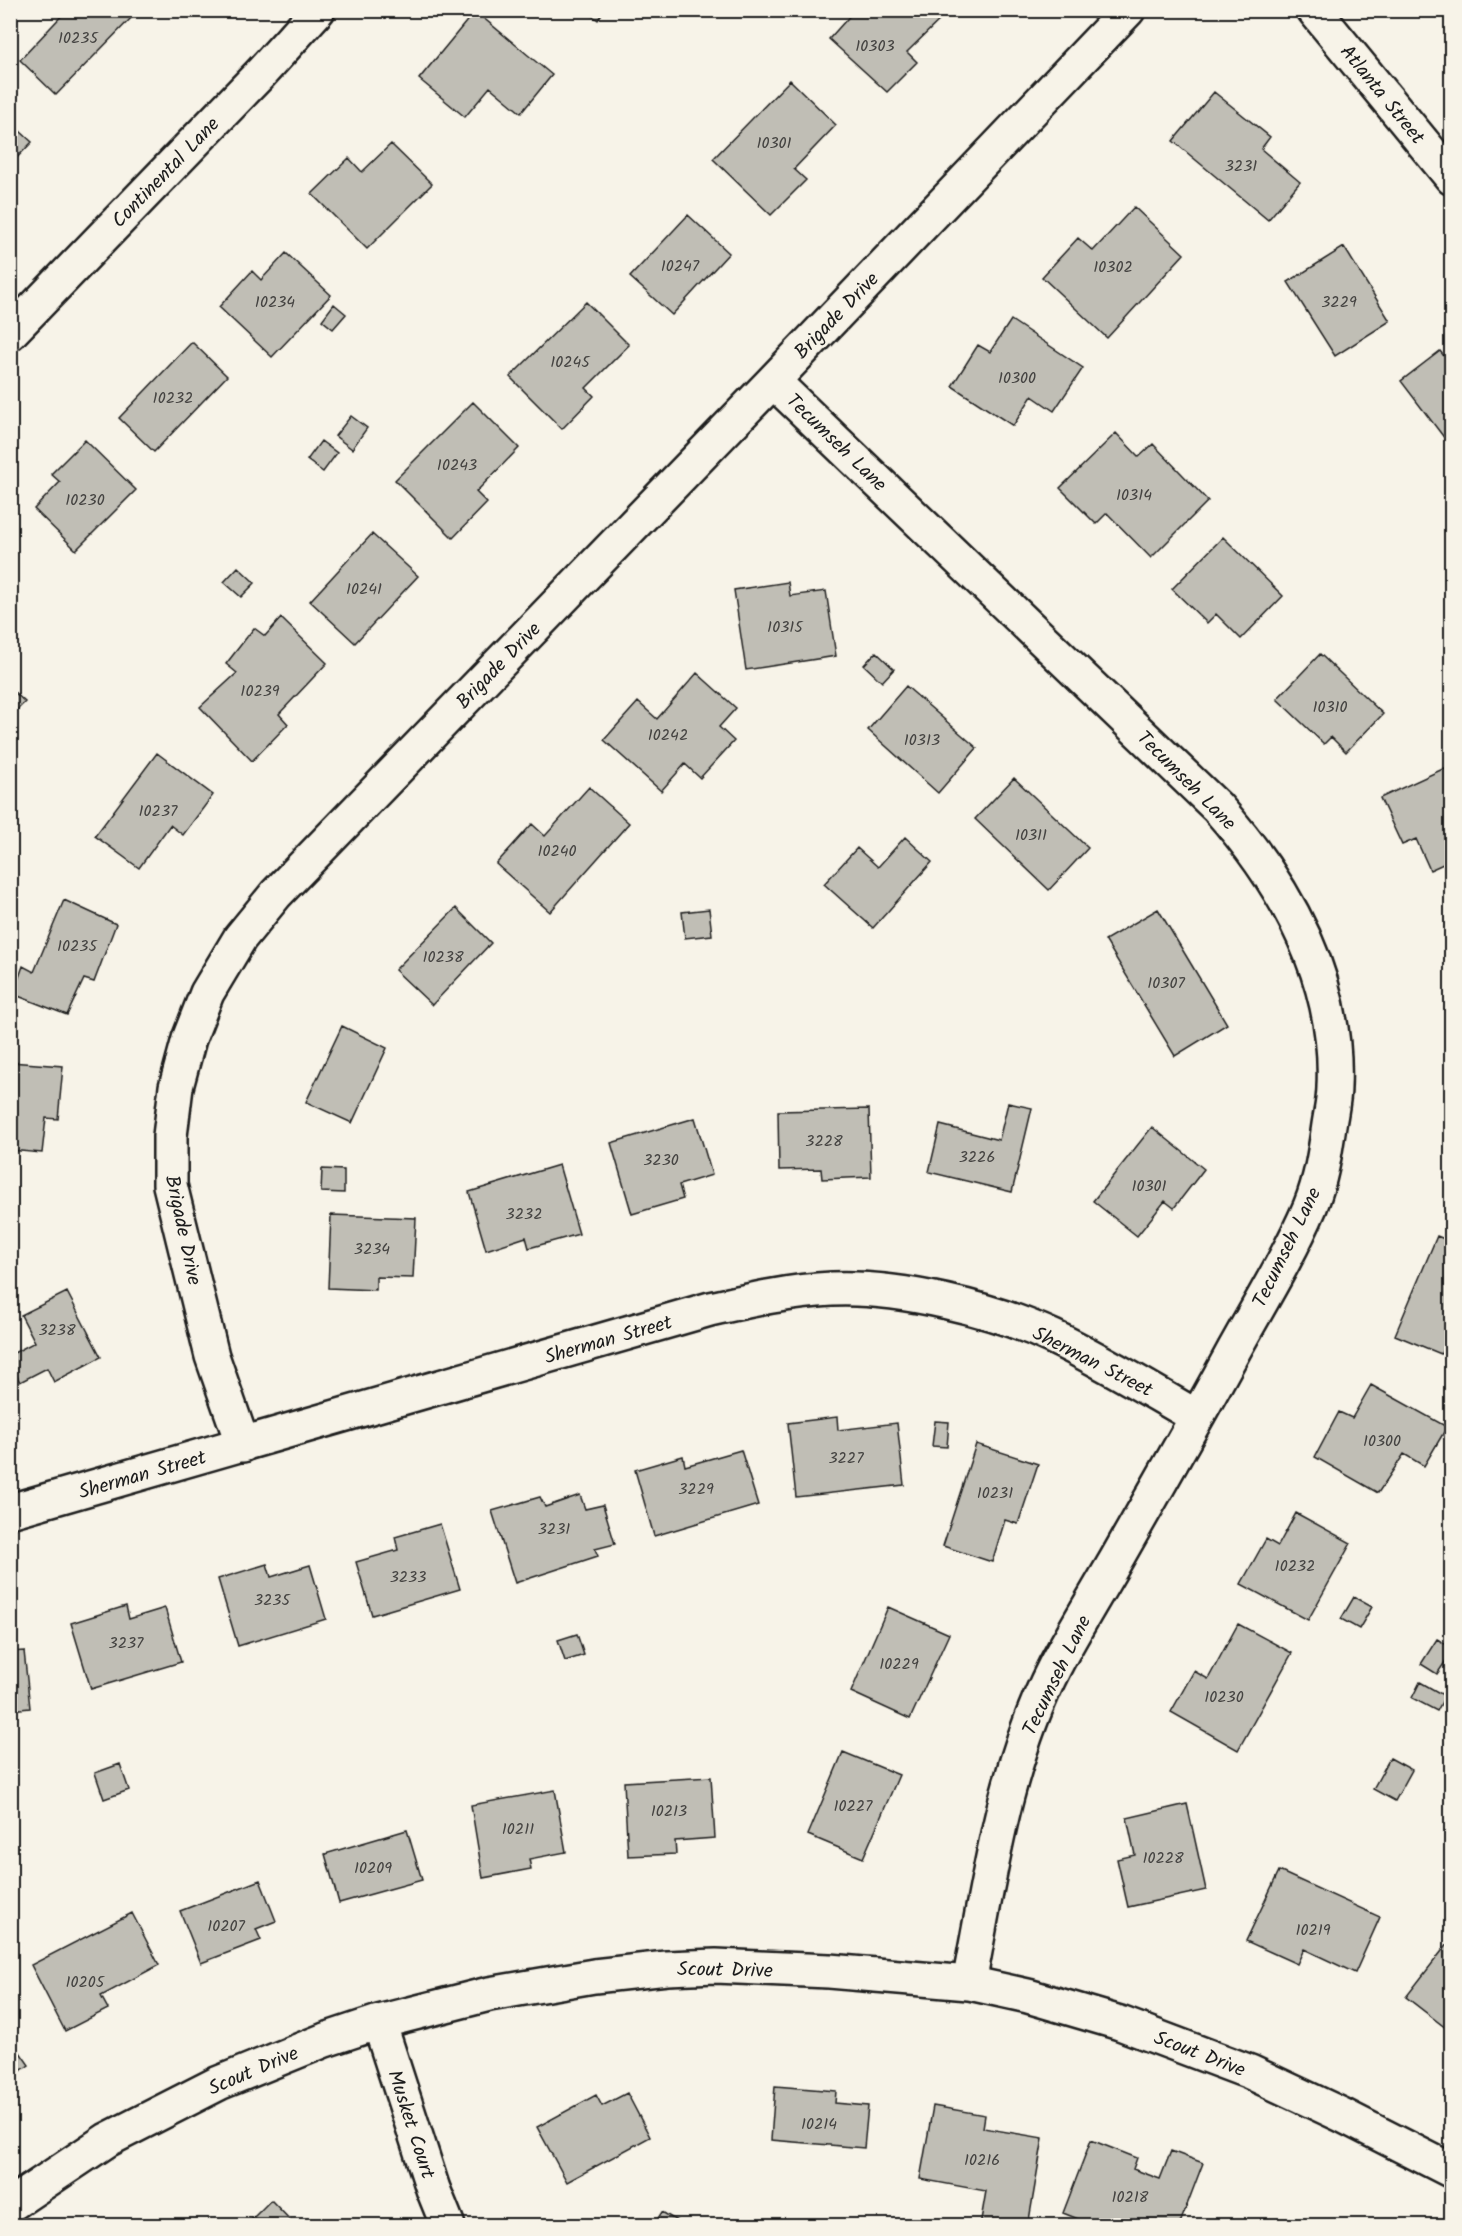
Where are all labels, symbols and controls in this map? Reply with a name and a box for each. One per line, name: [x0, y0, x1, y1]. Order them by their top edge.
house number: 10235: [58, 26, 99, 51]
house number: 10303: [855, 34, 895, 59]
street label: Atlanta Street: [1331, 38, 1432, 152]
street label: Continental Lane: [105, 110, 228, 236]
house number: 10301: [756, 131, 792, 156]
house number: 3231: [1225, 154, 1257, 179]
house number: 10247: [661, 254, 700, 279]
house number: 10302: [1093, 255, 1133, 280]
street label: Brigade Drive: [787, 265, 888, 368]
house number: 10234: [255, 290, 295, 315]
house number: 3229: [1321, 290, 1357, 315]
house number: 10245: [550, 350, 591, 375]
house number: 10300: [998, 366, 1036, 391]
house number: 10232: [153, 386, 193, 411]
street label: Tecumseh Lane: [778, 387, 894, 500]
house number: 10243: [437, 453, 477, 478]
house number: 10314: [1116, 483, 1152, 508]
house number: 10230: [65, 488, 105, 513]
house number: 10241: [346, 577, 382, 602]
street label: Brigade Drive: [449, 615, 550, 718]
house number: 10315: [767, 615, 804, 640]
house number: 10239: [240, 679, 280, 704]
house number: 10310: [1312, 695, 1348, 720]
house number: 10242: [648, 723, 688, 748]
street label: Tecumseh Lane: [1128, 724, 1243, 839]
house number: 10313: [904, 728, 940, 753]
house number: 10237: [139, 799, 178, 824]
house number: 10311: [1015, 823, 1047, 848]
house number: 10240: [537, 839, 577, 864]
house number: 10235: [57, 934, 98, 959]
house number: 10238: [422, 945, 464, 970]
house number: 10307: [1147, 971, 1185, 996]
house number: 3228: [805, 1129, 843, 1154]
house number: 3226: [959, 1145, 995, 1170]
house number: 3230: [643, 1148, 679, 1173]
street label: Brigade Drive: [155, 1172, 209, 1288]
house number: 10301: [1131, 1174, 1167, 1199]
street label: Tecumseh Lane: [1245, 1182, 1331, 1313]
house number: 3232: [506, 1202, 542, 1227]
house number: 3234: [354, 1237, 390, 1262]
street label: Sherman Street: [541, 1307, 676, 1374]
house number: 3238: [38, 1318, 76, 1343]
street label: Sherman Street: [1026, 1319, 1158, 1407]
house number: 10300: [1363, 1429, 1401, 1454]
street label: Sherman Street: [75, 1442, 210, 1509]
house number: 3227: [828, 1446, 864, 1471]
house number: 3229: [678, 1477, 714, 1502]
house number: 10231: [977, 1481, 1013, 1506]
house number: 3231: [538, 1517, 570, 1542]
house number: 10232: [1275, 1554, 1315, 1579]
house number: 3233: [390, 1565, 426, 1590]
house number: 3235: [254, 1588, 291, 1613]
street label: Tecumseh Lane: [1015, 1610, 1101, 1741]
house number: 3237: [109, 1631, 144, 1656]
house number: 10229: [879, 1652, 919, 1677]
house number: 10230: [1204, 1685, 1244, 1710]
house number: 10227: [834, 1794, 873, 1819]
house number: 10213: [651, 1799, 687, 1824]
house number: 10211: [502, 1817, 534, 1842]
house number: 10228: [1142, 1846, 1184, 1871]
house number: 10209: [354, 1856, 392, 1881]
house number: 10207: [207, 1914, 245, 1939]
house number: 10219: [1295, 1918, 1331, 1943]
street label: Scout Drive: [677, 1954, 773, 1988]
house number: 10205: [66, 1970, 106, 1995]
street label: Scout Drive: [1149, 2023, 1250, 2087]
street label: Scout Drive: [203, 2038, 304, 2105]
street label: Musket Court: [377, 2066, 443, 2184]
house number: 10214: [801, 2112, 837, 2137]
house number: 10216: [964, 2148, 1000, 2173]
house number: 10218: [1112, 2185, 1149, 2210]

